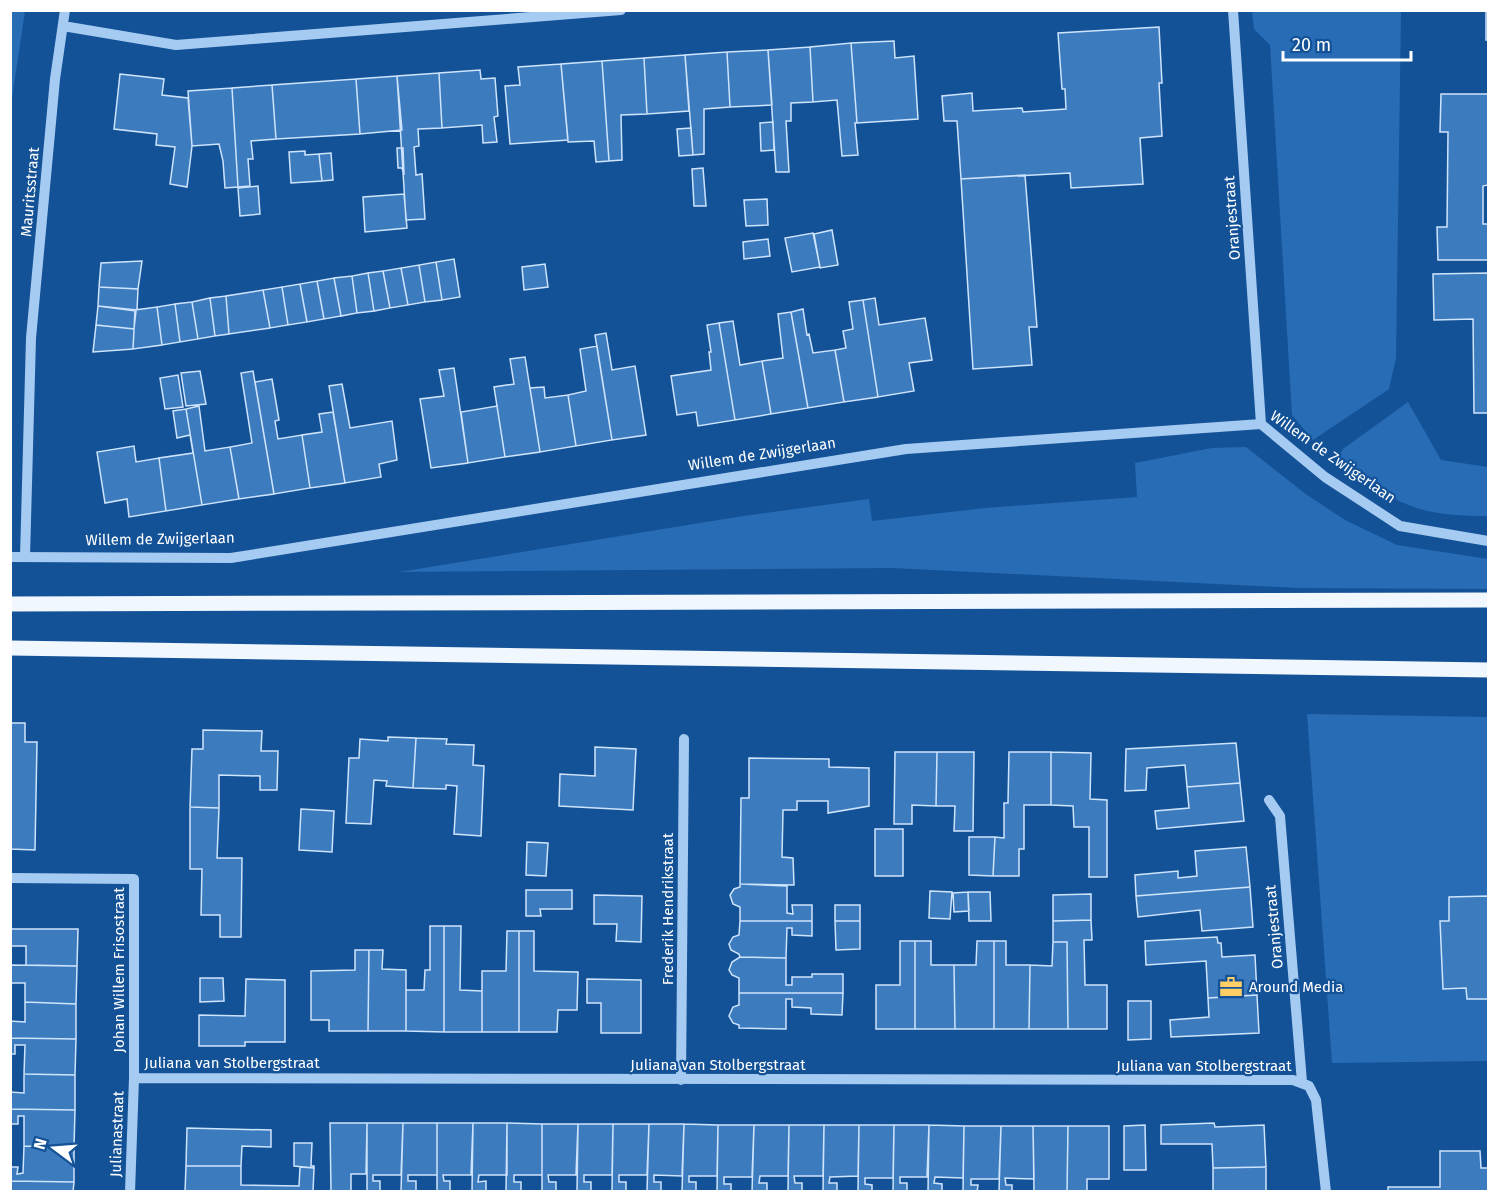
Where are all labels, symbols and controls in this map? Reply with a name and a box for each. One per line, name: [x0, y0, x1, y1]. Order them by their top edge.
scale bar: [1283, 24, 1410, 62]
text: 20 m: [1292, 34, 1331, 56]
street label: Mauritsstraat: [17, 146, 43, 238]
street label: Oranjestraat: [1220, 175, 1244, 261]
street label: Willem de Zwijgerlaan: [1267, 407, 1399, 507]
street label: Willem de Zwijgerlaan: [687, 433, 837, 475]
street label: Willem de Zwijgerlaan: [85, 529, 235, 549]
street label: Frederik Hendrikstraat: [659, 832, 677, 985]
street label: Oranjestraat: [1261, 884, 1287, 970]
street label: Johan Willem Frisostraat: [110, 887, 128, 1053]
office icon: Around Media: [1218, 974, 1244, 1000]
place label: Around Media: [1249, 978, 1343, 996]
street label: Juliana van Stolbergstraat: [144, 1054, 320, 1072]
street label: Juliana van Stolbergstraat: [630, 1056, 806, 1074]
street label: Juliana van Stolbergstraat: [1116, 1057, 1292, 1075]
street label: Julianastraat: [107, 1090, 128, 1177]
north arrow: [24, 1118, 84, 1178]
text: N: [29, 1136, 51, 1152]

